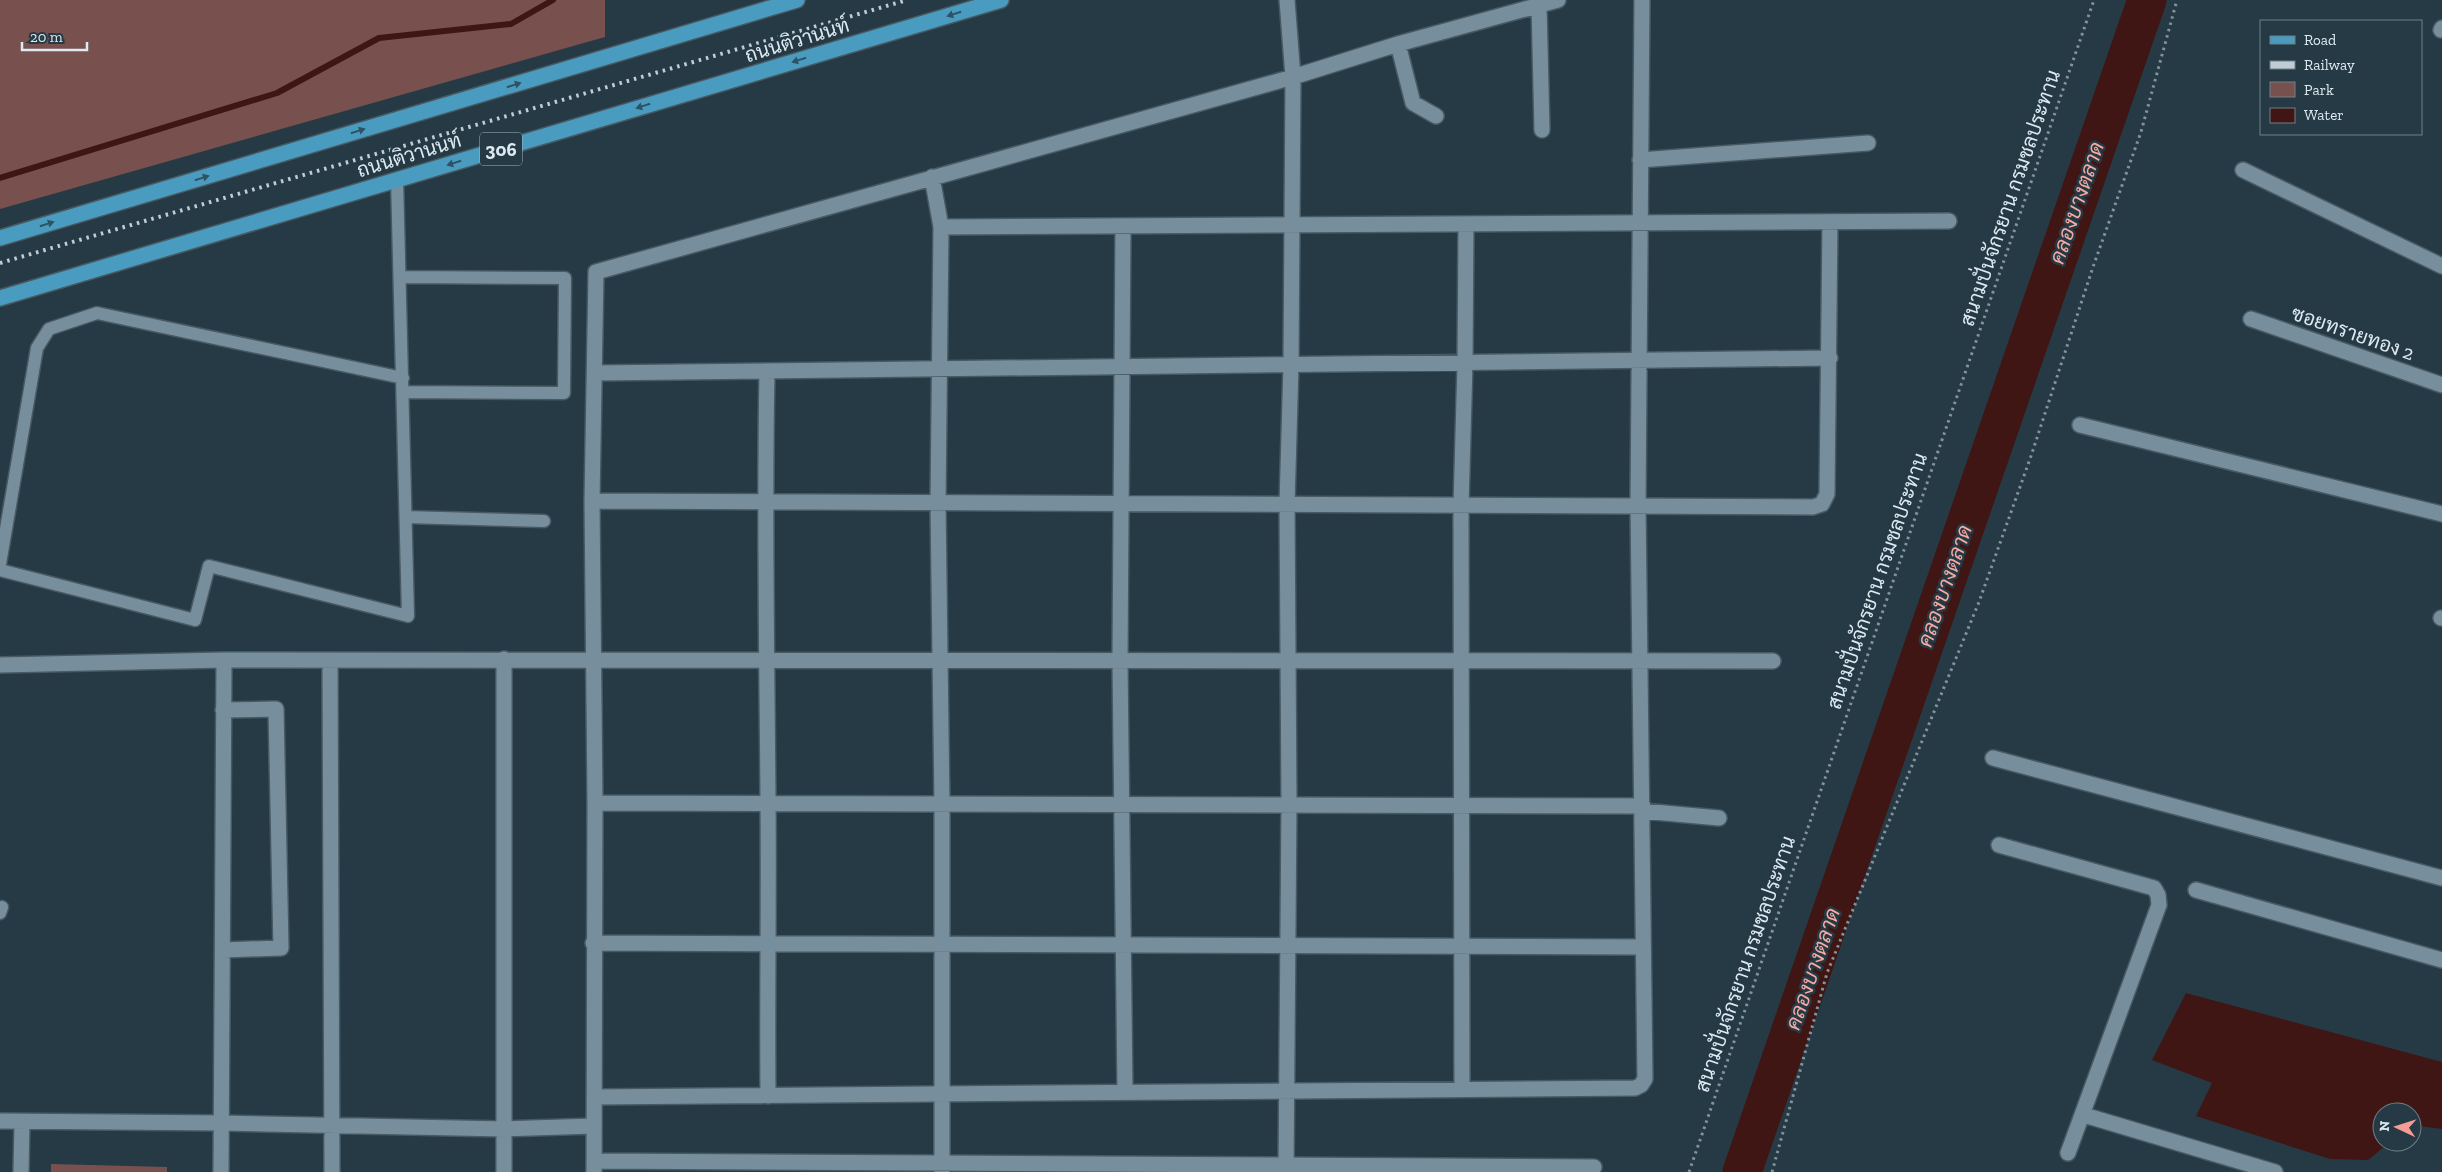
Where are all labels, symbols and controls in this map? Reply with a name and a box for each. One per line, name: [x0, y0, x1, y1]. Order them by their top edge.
one-way arrow: [947, 10, 962, 18]
street label: ถนนติวานนท์: [741, 11, 852, 67]
scale bar: [22, 20, 88, 52]
legend: [2260, 20, 2422, 135]
text: 20 m: [30, 28, 63, 46]
text: Road: [2304, 31, 2337, 49]
text: Railway: [2304, 56, 2355, 74]
one-way arrow: [791, 57, 806, 65]
street label: สนามปั่นจักรยาน กรมชลประทาน: [1951, 65, 2065, 329]
one-way arrow: [506, 80, 521, 88]
text: Park: [2304, 81, 2334, 99]
one-way arrow: [635, 103, 650, 111]
text: Water: [2304, 106, 2344, 124]
street label: ถนนติวานนท์: [353, 126, 464, 182]
one-way arrow: [351, 127, 366, 135]
road number: 306: [480, 132, 522, 166]
water label: คลองบางตลาด: [2044, 138, 2109, 267]
one-way arrow: [446, 159, 461, 167]
one-way arrow: [195, 173, 210, 181]
one-way arrow: [39, 220, 54, 228]
street label: ซอยทรายทอง 2: [2288, 301, 2418, 365]
street label: สนามปั่นจักรยาน กรมชลประทาน: [1818, 448, 1932, 712]
water label: คลองบางตลาด: [1912, 521, 1977, 650]
street label: สนามปั่นจักรยาน กรมชลประทาน: [1686, 831, 1800, 1095]
water label: คลองบางตลาด: [1780, 904, 1845, 1033]
north arrow: [2372, 1102, 2422, 1152]
text: N: [2376, 1120, 2393, 1132]

